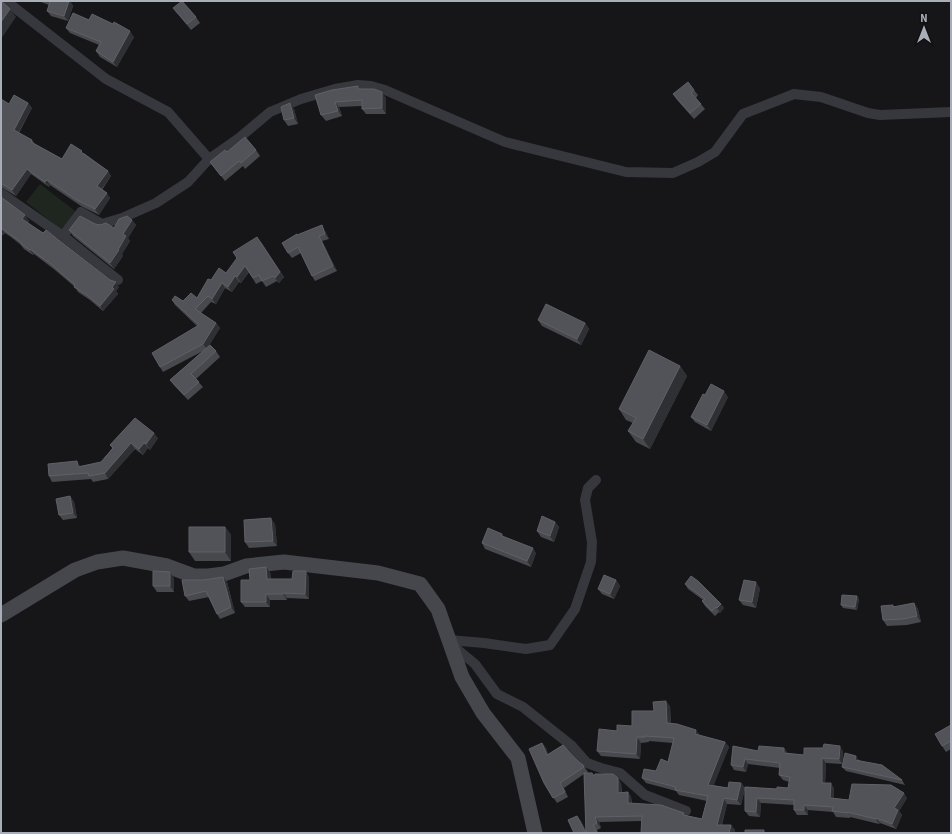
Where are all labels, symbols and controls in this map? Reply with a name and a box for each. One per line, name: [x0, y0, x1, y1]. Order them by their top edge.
north arrow: [904, 8, 944, 48]
text: N: [920, 11, 928, 26]

